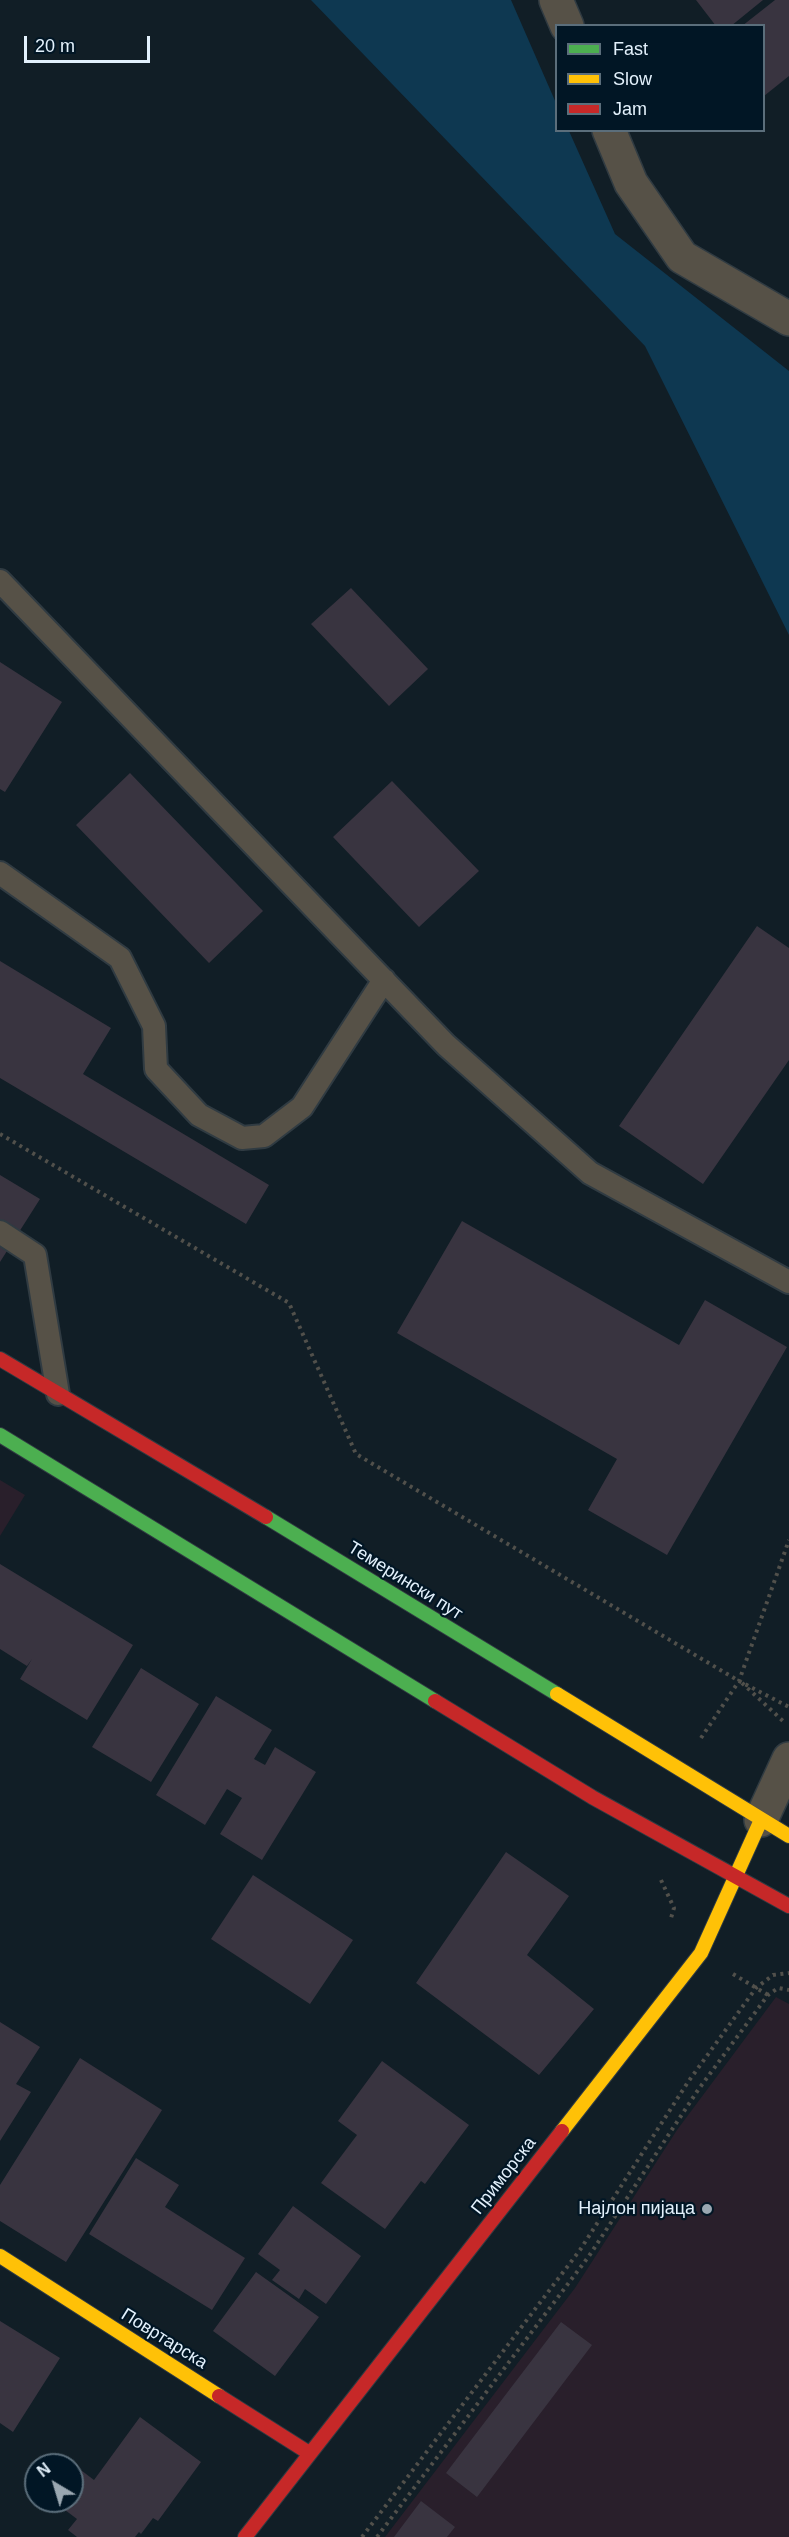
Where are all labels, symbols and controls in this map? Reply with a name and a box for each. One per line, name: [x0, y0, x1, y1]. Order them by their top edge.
scale bar: [27, 24, 153, 62]
legend: [555, 24, 765, 132]
text: 20 m: [35, 36, 75, 56]
text: Fast: [613, 39, 648, 59]
text: Slow: [613, 69, 652, 89]
text: Jam: [613, 99, 647, 119]
street label: Темерински пут: [344, 1537, 466, 1625]
street label: Приморска: [467, 2133, 541, 2219]
place label: Најлон пијаца: [578, 2198, 695, 2220]
marker: Најлон пијаца: [700, 2202, 714, 2216]
street label: Повртарска: [117, 2304, 211, 2374]
north arrow: [24, 2453, 84, 2513]
text: N: [34, 2460, 54, 2480]

